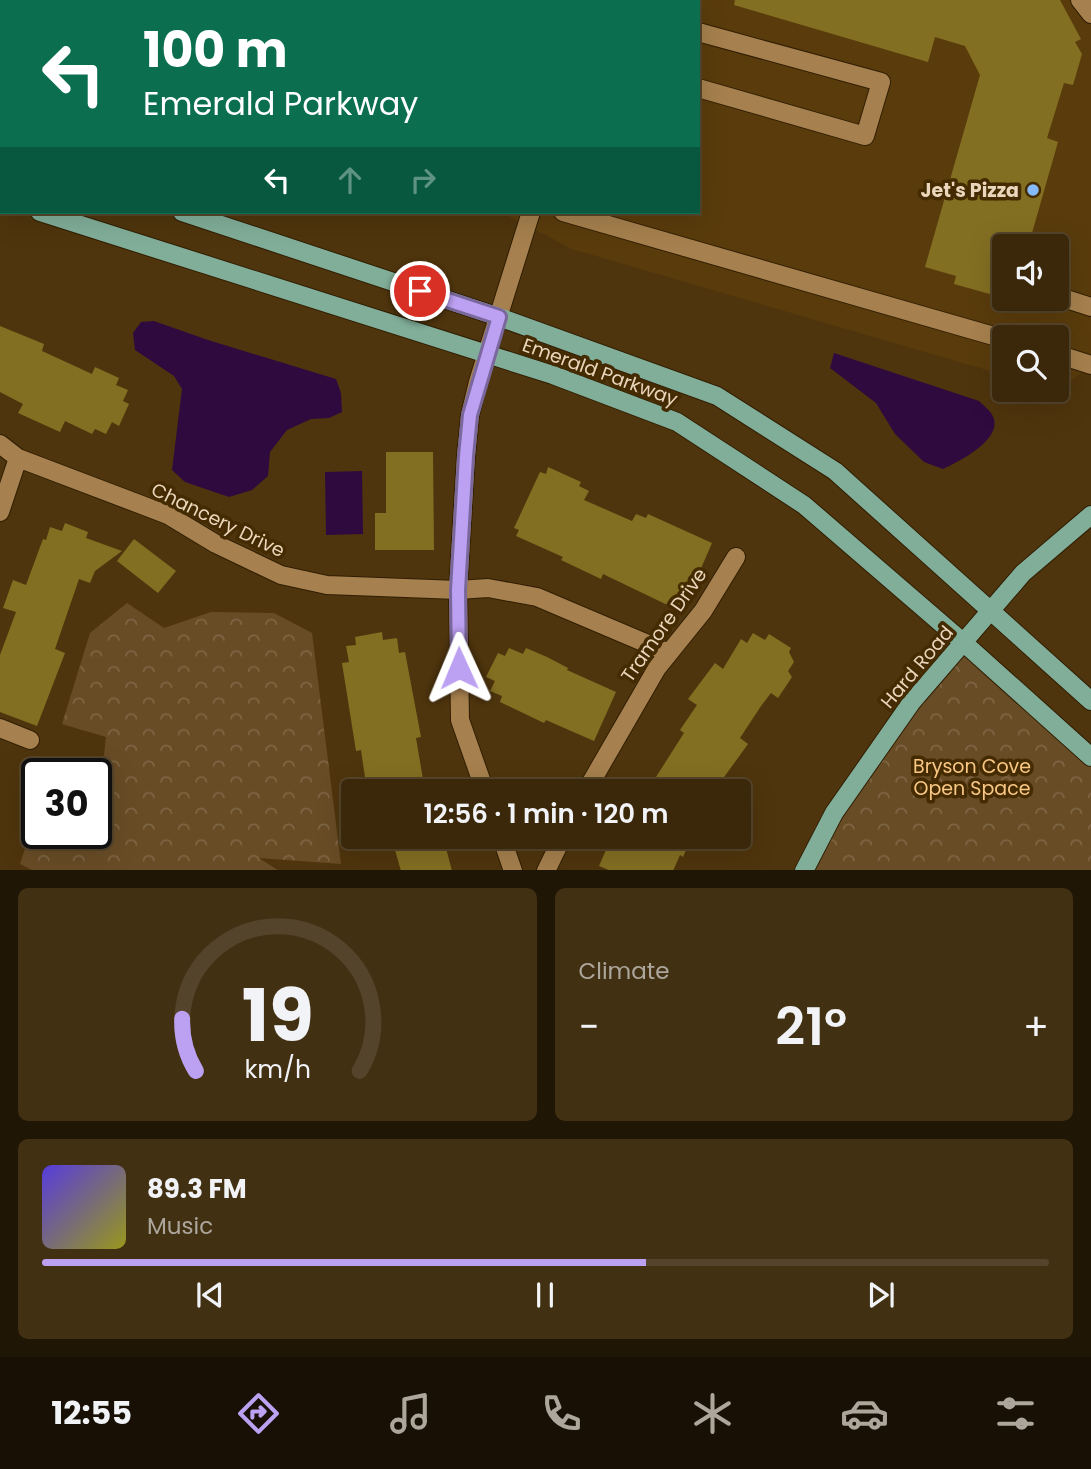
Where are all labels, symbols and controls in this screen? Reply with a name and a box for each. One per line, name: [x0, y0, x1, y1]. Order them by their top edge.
text: 100 m: [143, 16, 288, 84]
icon: left: [28, 28, 119, 119]
text: Emerald Parkway: [143, 81, 418, 126]
icon: left: [258, 161, 296, 199]
icon: ahead: [331, 161, 369, 199]
icon: right: [404, 161, 442, 199]
place label: Jet's Pizza: [921, 177, 1019, 204]
marker: Jet's Pizza: [1025, 182, 1041, 198]
map controls: [992, 234, 1069, 402]
button: sound: [992, 234, 1069, 311]
pin: [390, 261, 450, 321]
icon: arrive: [401, 272, 439, 310]
button: search: [992, 325, 1069, 402]
street label: Emerald Parkway: [519, 331, 682, 413]
street label: Chancery Drive: [147, 476, 289, 564]
street label: Tramore Drive: [615, 563, 713, 687]
street label: Hard Road: [874, 620, 960, 714]
position arrow: [422, 631, 496, 705]
park label: Bryson Cove Open Space: [913, 753, 1031, 802]
speed limit sign: 30: [21, 758, 112, 849]
text: 12:56 · 1 min · 120 m: [423, 796, 669, 832]
text: Climate: [579, 955, 669, 987]
text: 19: [241, 965, 313, 1066]
text: 21°: [775, 990, 847, 1063]
text: −: [579, 1000, 599, 1053]
text: +: [1023, 1000, 1049, 1053]
text: km/h: [244, 1051, 311, 1086]
text: 89.3 FM: [147, 1171, 247, 1207]
text: Music: [147, 1210, 213, 1242]
icon: previous: [191, 1276, 229, 1314]
icon: pause: [526, 1276, 564, 1314]
icon: next: [862, 1276, 900, 1314]
icon: directions: [234, 1389, 283, 1438]
icon: music: [386, 1389, 435, 1438]
icon: phone: [537, 1389, 586, 1438]
icon: climate: [688, 1389, 737, 1438]
icon: car: [840, 1389, 889, 1438]
icon: filters: [991, 1389, 1040, 1438]
text: 12:55: [51, 1390, 132, 1435]

